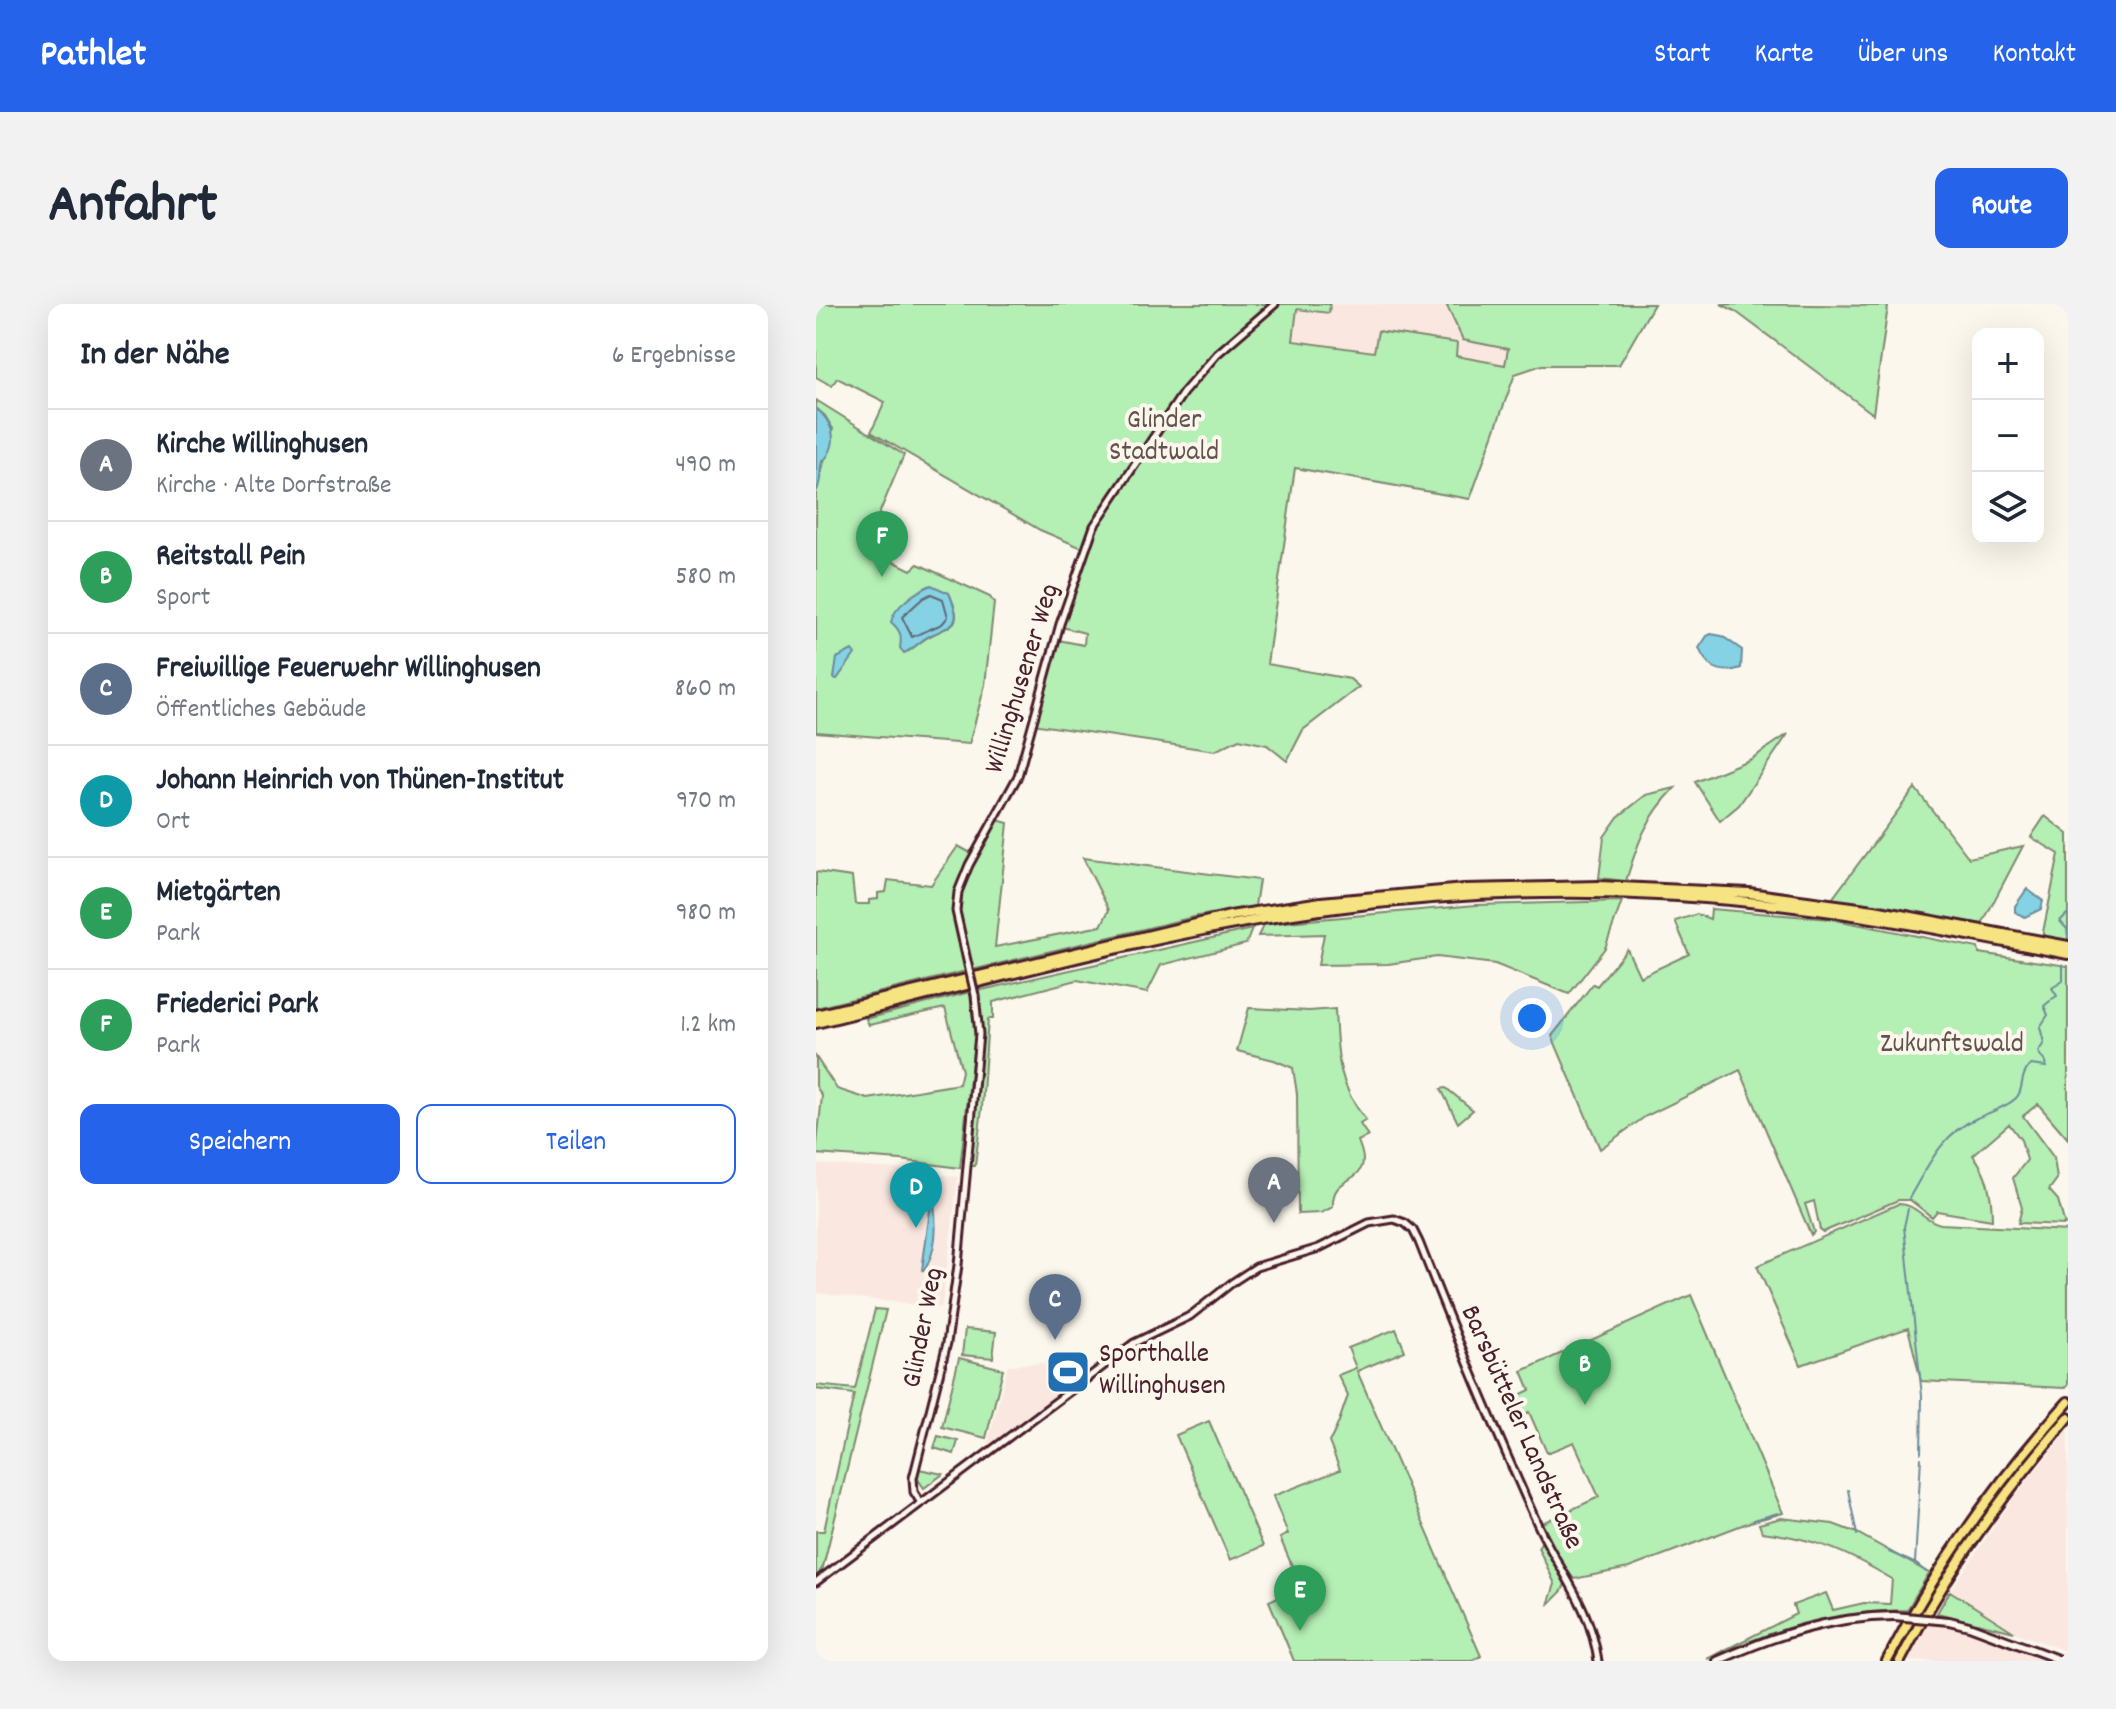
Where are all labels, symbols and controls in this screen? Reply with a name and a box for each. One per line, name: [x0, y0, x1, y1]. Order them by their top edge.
text: Pathlet: [40, 29, 146, 84]
text: Start: [1654, 36, 1711, 76]
text: Karte: [1755, 36, 1814, 76]
text: Über uns: [1858, 36, 1948, 76]
text: Kontakt: [1992, 36, 2076, 76]
text: Anfahrt: [48, 168, 218, 248]
button: Route: [1935, 168, 2068, 248]
map controls: [1972, 328, 2044, 544]
button: +: [1972, 328, 2044, 400]
text: In der Nähe: [80, 332, 230, 381]
text: 6 Ergebnisse: [612, 338, 736, 375]
button: −: [1972, 400, 2044, 472]
park label: Glinder Stadtwald: [1109, 402, 1219, 474]
text: Kirche Willinghusen: [156, 425, 368, 468]
text: A: [99, 447, 113, 484]
text: 490 m: [675, 447, 736, 484]
text: Kirche · Alte Dorfstraße: [156, 468, 391, 505]
button: layers: [1972, 472, 2044, 544]
pin: F: [856, 511, 908, 577]
text: Reitstall Pein: [156, 537, 305, 580]
text: B: [100, 559, 112, 596]
text: 580 m: [676, 559, 736, 596]
street label: Willinghusener Weg: [976, 579, 1072, 779]
text: Sport: [156, 580, 210, 617]
text: Freiwillige Feuerwehr Willinghusen: [156, 649, 541, 692]
text: C: [100, 671, 112, 708]
text: 860 m: [675, 671, 736, 708]
text: Öffentliches Gebäude: [156, 692, 366, 729]
text: Johann Heinrich von Thünen-Institut: [156, 761, 564, 804]
text: D: [99, 783, 113, 820]
text: 970 m: [676, 783, 736, 820]
text: Ort: [156, 804, 190, 841]
text: Mietgärten: [156, 873, 281, 916]
text: E: [100, 895, 112, 932]
text: 980 m: [676, 895, 736, 932]
text: Park: [156, 916, 200, 953]
text: Friederici Park: [156, 985, 319, 1028]
your location: [1512, 998, 1552, 1038]
text: F: [100, 1007, 112, 1044]
text: 1.2 km: [680, 1007, 736, 1044]
park label: Zukunftswald: [1880, 1026, 2024, 1066]
text: Park: [156, 1028, 200, 1065]
button: Speichern: [80, 1104, 400, 1184]
button: Teilen: [416, 1104, 736, 1184]
pin: A: [1248, 1157, 1300, 1223]
pin: D: [890, 1162, 942, 1228]
street label: Glinder Weg: [894, 1264, 956, 1392]
pin: C: [1029, 1274, 1081, 1340]
street label: Barsbütteler Landstraße: [1451, 1301, 1589, 1555]
place label: Sporthalle Willinghusen: [1099, 1336, 1226, 1408]
pin: B: [1559, 1339, 1611, 1405]
sports icon: Sporthalle Willinghusen: [1044, 1348, 1092, 1396]
pin: E: [1274, 1565, 1326, 1631]

